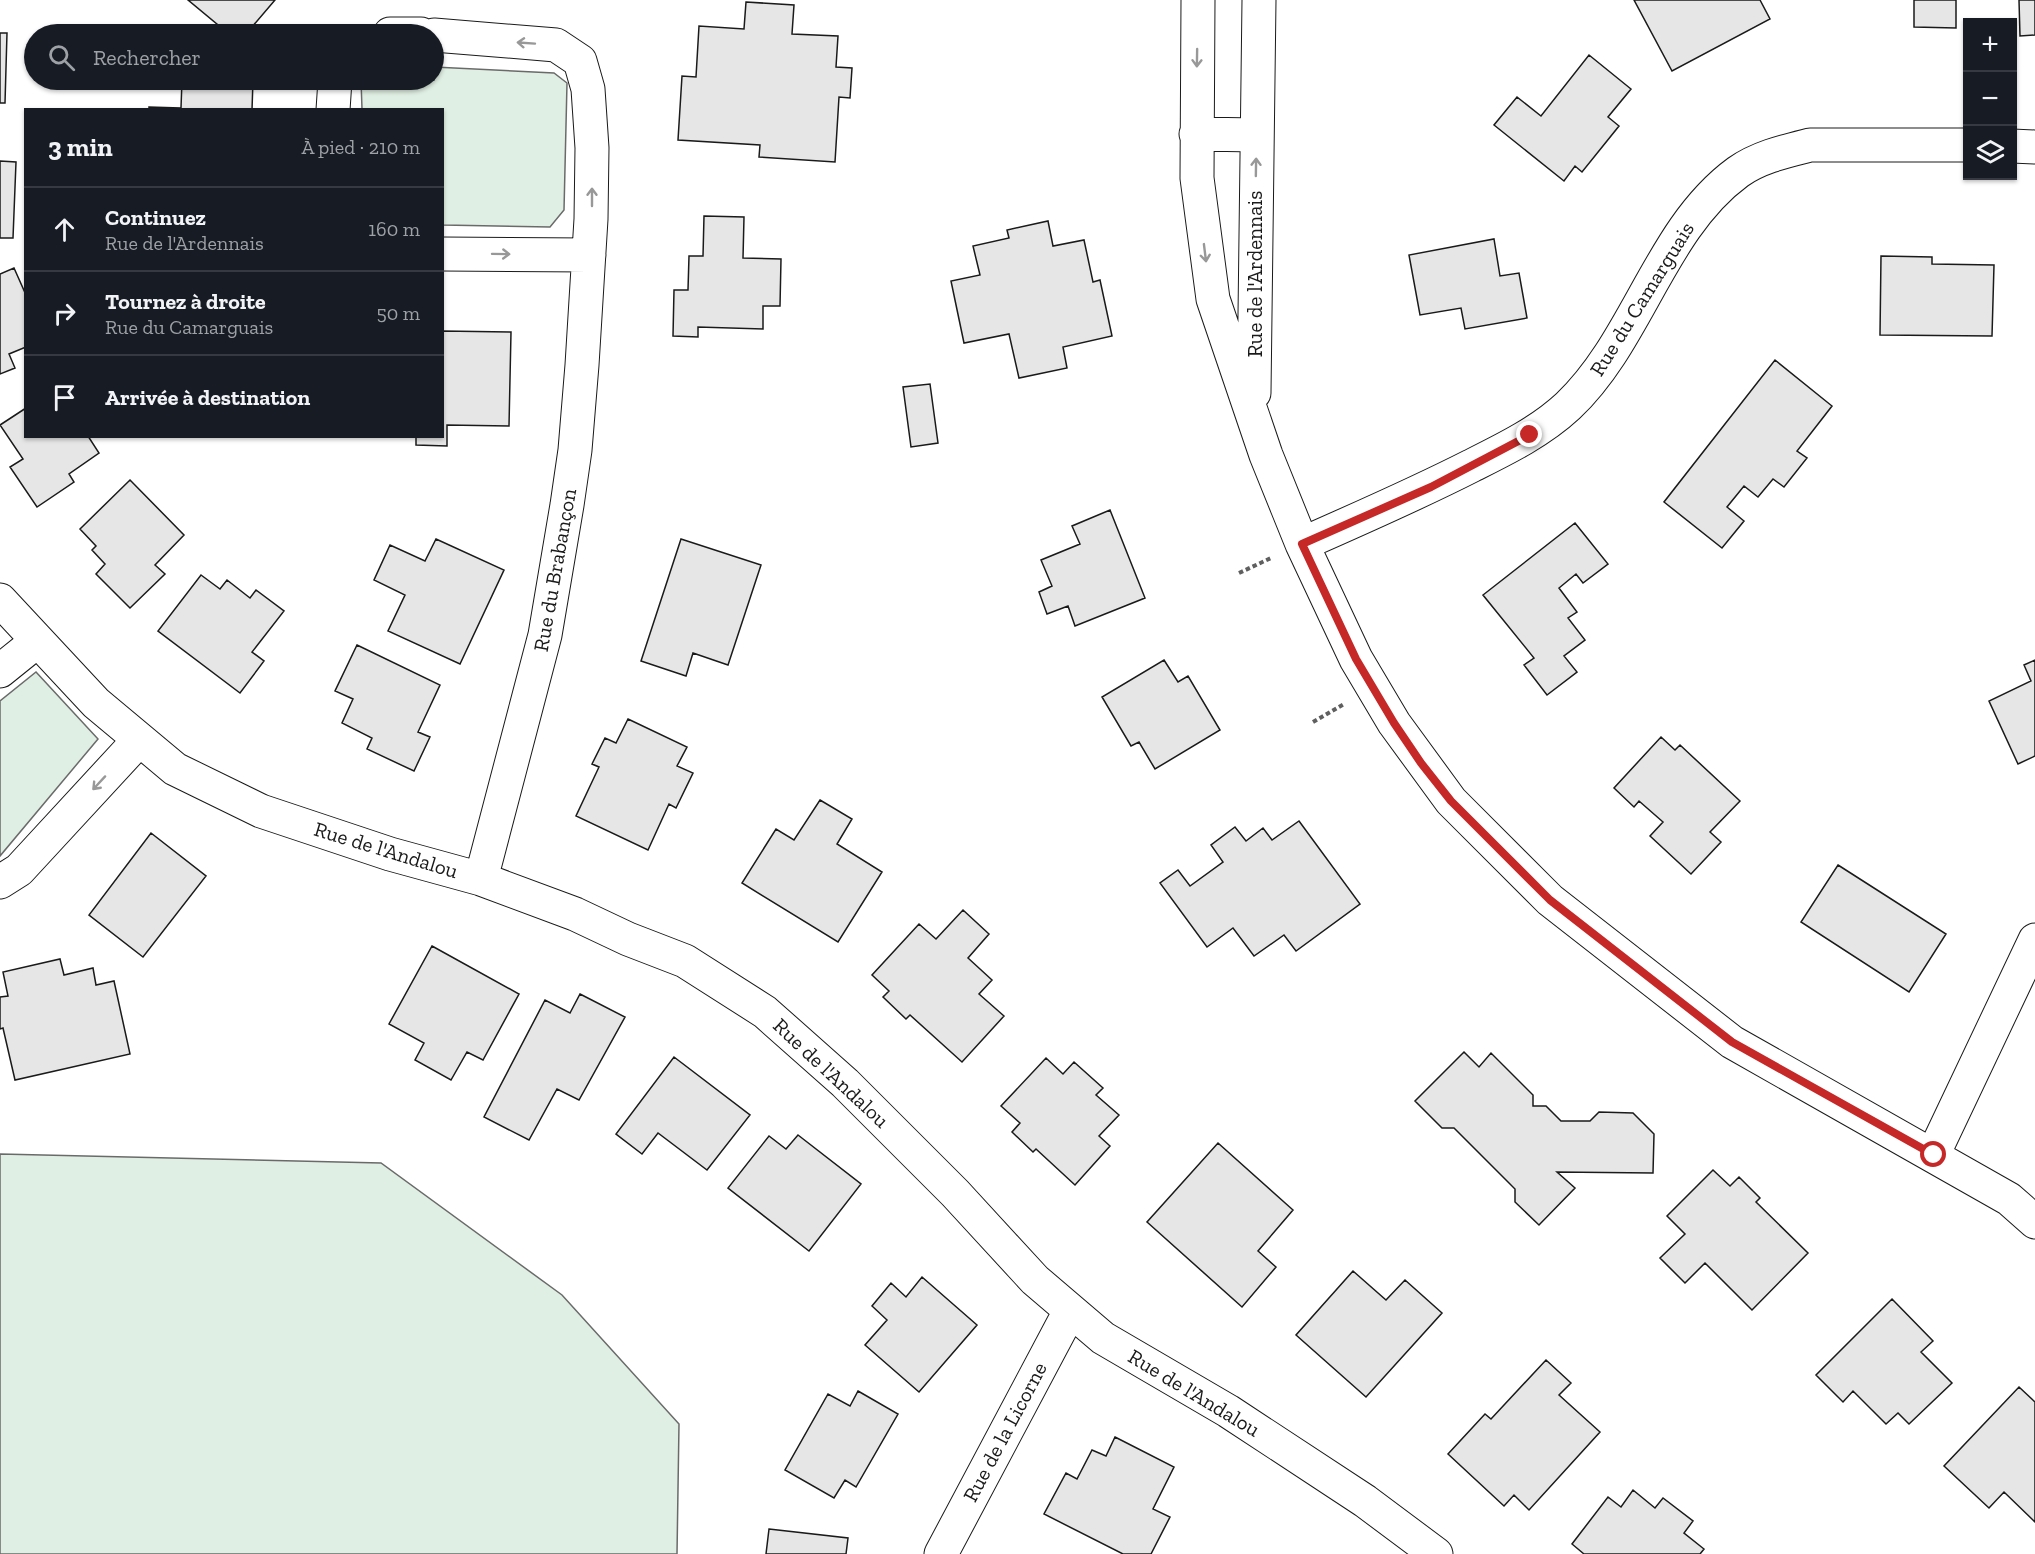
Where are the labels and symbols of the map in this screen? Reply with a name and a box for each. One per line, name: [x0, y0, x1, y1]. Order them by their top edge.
one-way arrow: [517, 37, 537, 48]
one-way arrow: [1191, 48, 1203, 68]
one-way arrow: [1250, 158, 1262, 178]
one-way arrow: [586, 187, 598, 207]
street label: Rue de l'Ardennais: [1242, 191, 1267, 357]
street label: Rue du Camarguais: [1584, 217, 1699, 380]
one-way arrow: [1200, 243, 1211, 262]
one-way arrow: [490, 248, 510, 260]
route end: [1516, 421, 1542, 447]
street label: Rue du Brabançon: [528, 486, 581, 653]
one-way arrow: [92, 776, 106, 791]
street label: Rue de l'Andalou: [311, 816, 461, 883]
street label: Rue de l'Andalou: [768, 1013, 895, 1133]
route start: [1920, 1141, 1946, 1167]
street label: Rue de l'Andalou: [1124, 1343, 1265, 1442]
street label: Rue de la Licorne: [957, 1358, 1052, 1506]

